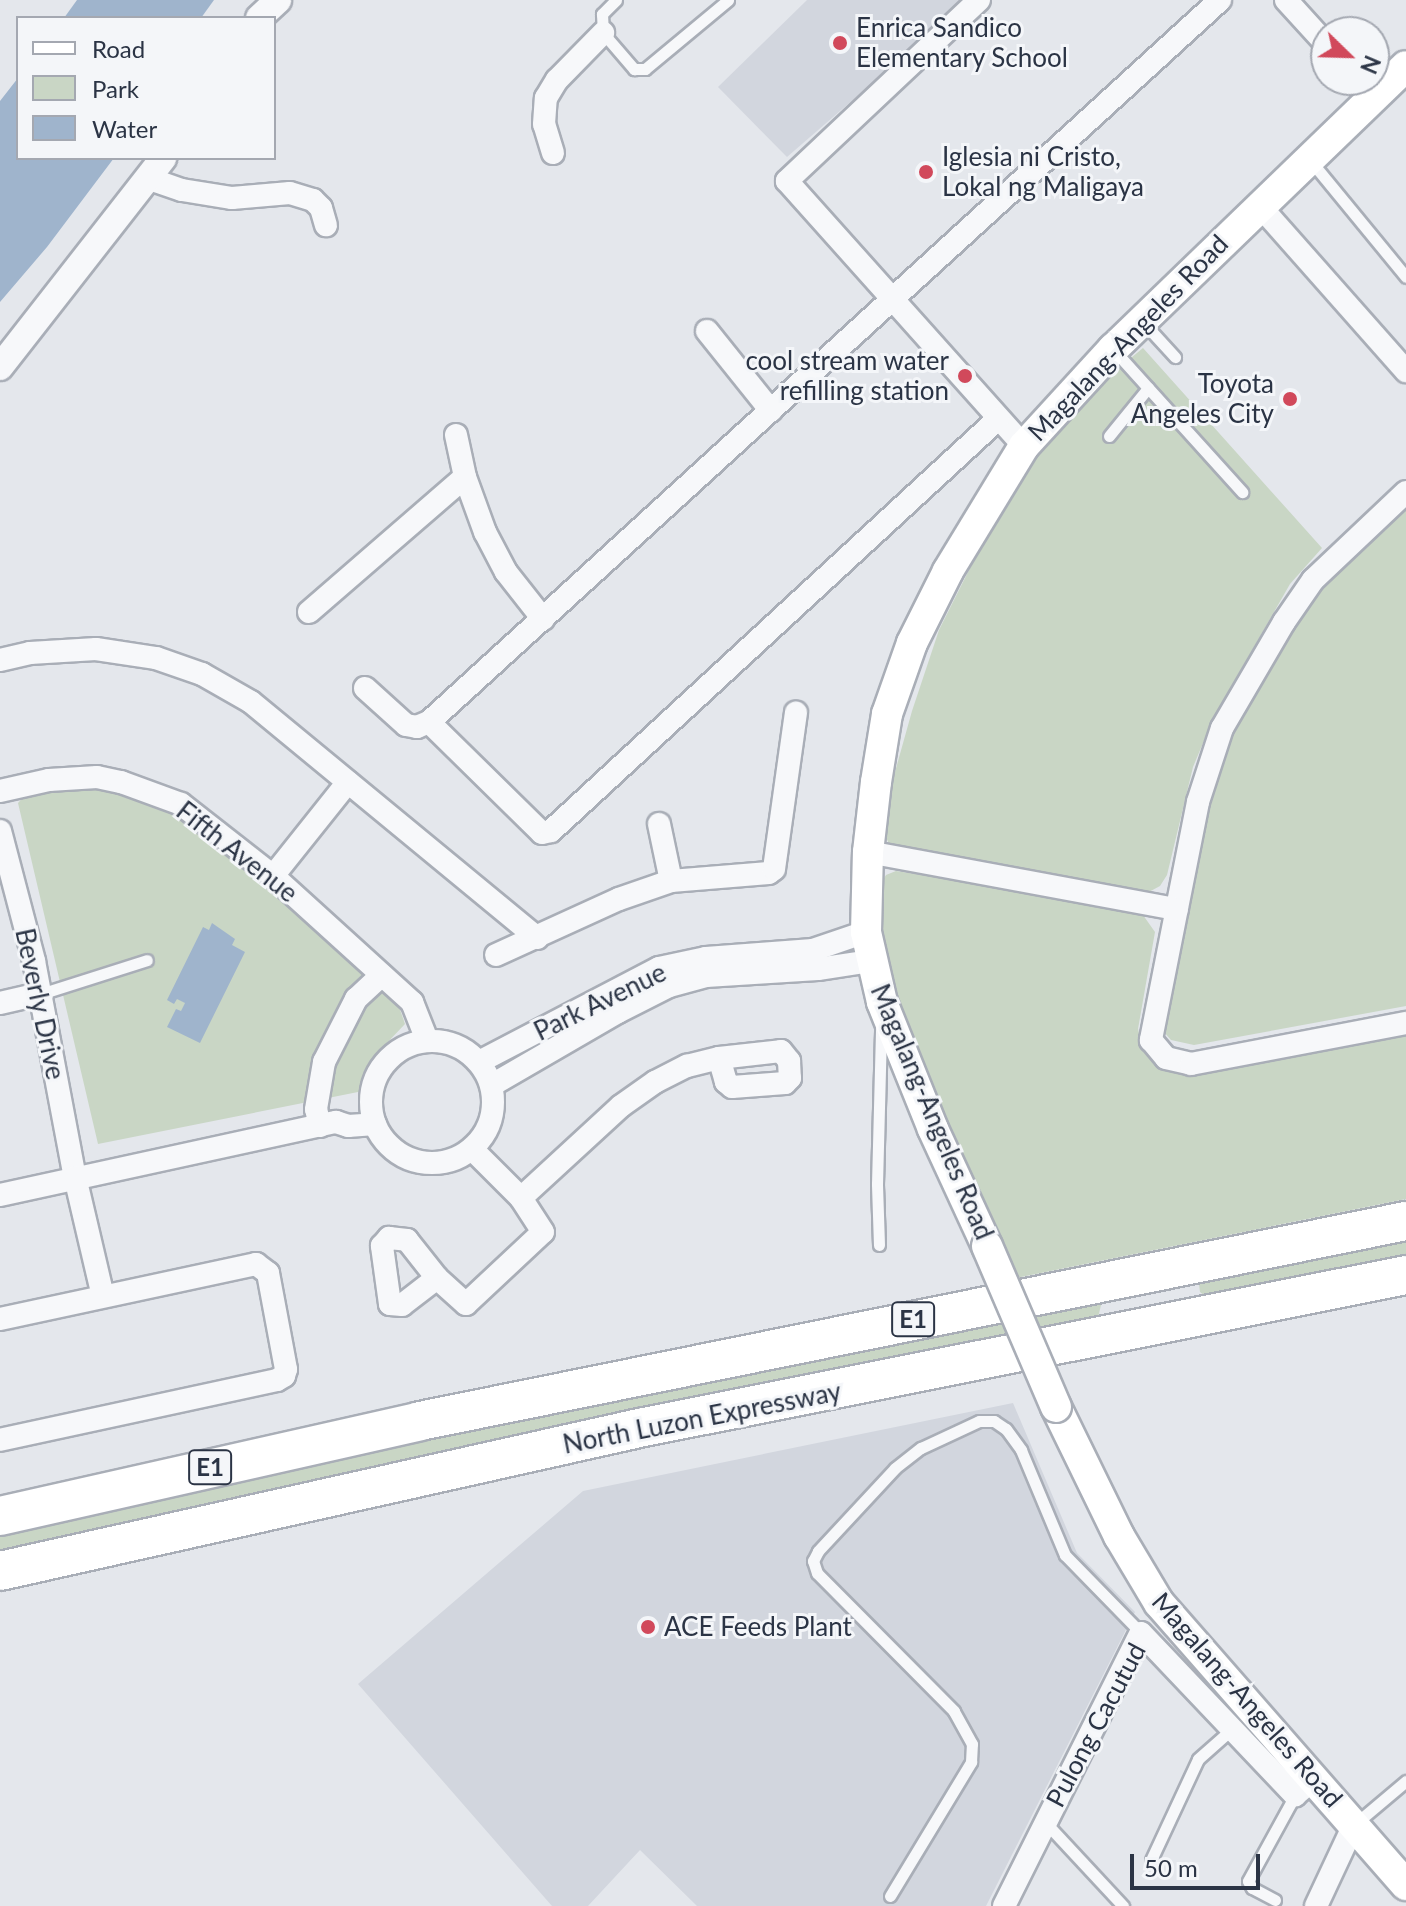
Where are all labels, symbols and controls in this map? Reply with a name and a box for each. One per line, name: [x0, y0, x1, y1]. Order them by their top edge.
place label: Enrica Sandico Elementary School: [856, 12, 1069, 74]
legend: [16, 16, 276, 160]
north arrow: [1310, 16, 1390, 96]
text: Road: [92, 34, 145, 63]
marker: Enrica Sandico Elementary School: [831, 34, 849, 52]
text: N: [1355, 52, 1386, 78]
text: Park: [92, 74, 139, 103]
text: Water: [92, 114, 157, 143]
place label: Iglesia ni Cristo, Lokal ng Maligaya: [942, 141, 1144, 202]
marker: Iglesia ni Cristo, Lokal ng Maligaya: [917, 163, 935, 181]
street label: Magalang-Angeles Road: [1021, 228, 1235, 448]
place label: cool stream water refilling station: [745, 345, 949, 406]
marker: cool stream water refilling station: [956, 367, 974, 385]
place label: Toyota Angeles City: [1131, 368, 1274, 430]
marker: Toyota Angeles City: [1281, 390, 1299, 408]
street label: Fifth Avenue: [170, 795, 304, 909]
street label: Beverly Drive: [9, 925, 71, 1083]
street label: Park Avenue: [529, 957, 671, 1047]
street label: Magalang-Angeles Road: [864, 980, 1000, 1244]
road number: E1: [891, 1299, 935, 1339]
street label: North Luzon Expressway: [560, 1376, 844, 1460]
road number: E1: [188, 1447, 232, 1487]
street label: Magalang-Angeles Road: [1145, 1586, 1349, 1814]
place label: ACE Feeds Plant: [664, 1611, 852, 1643]
marker: ACE Feeds Plant: [639, 1618, 657, 1636]
street label: Pulong Cacutud: [1040, 1638, 1152, 1812]
scale bar: [1134, 1838, 1264, 1888]
text: 50 m: [1144, 1853, 1198, 1882]

